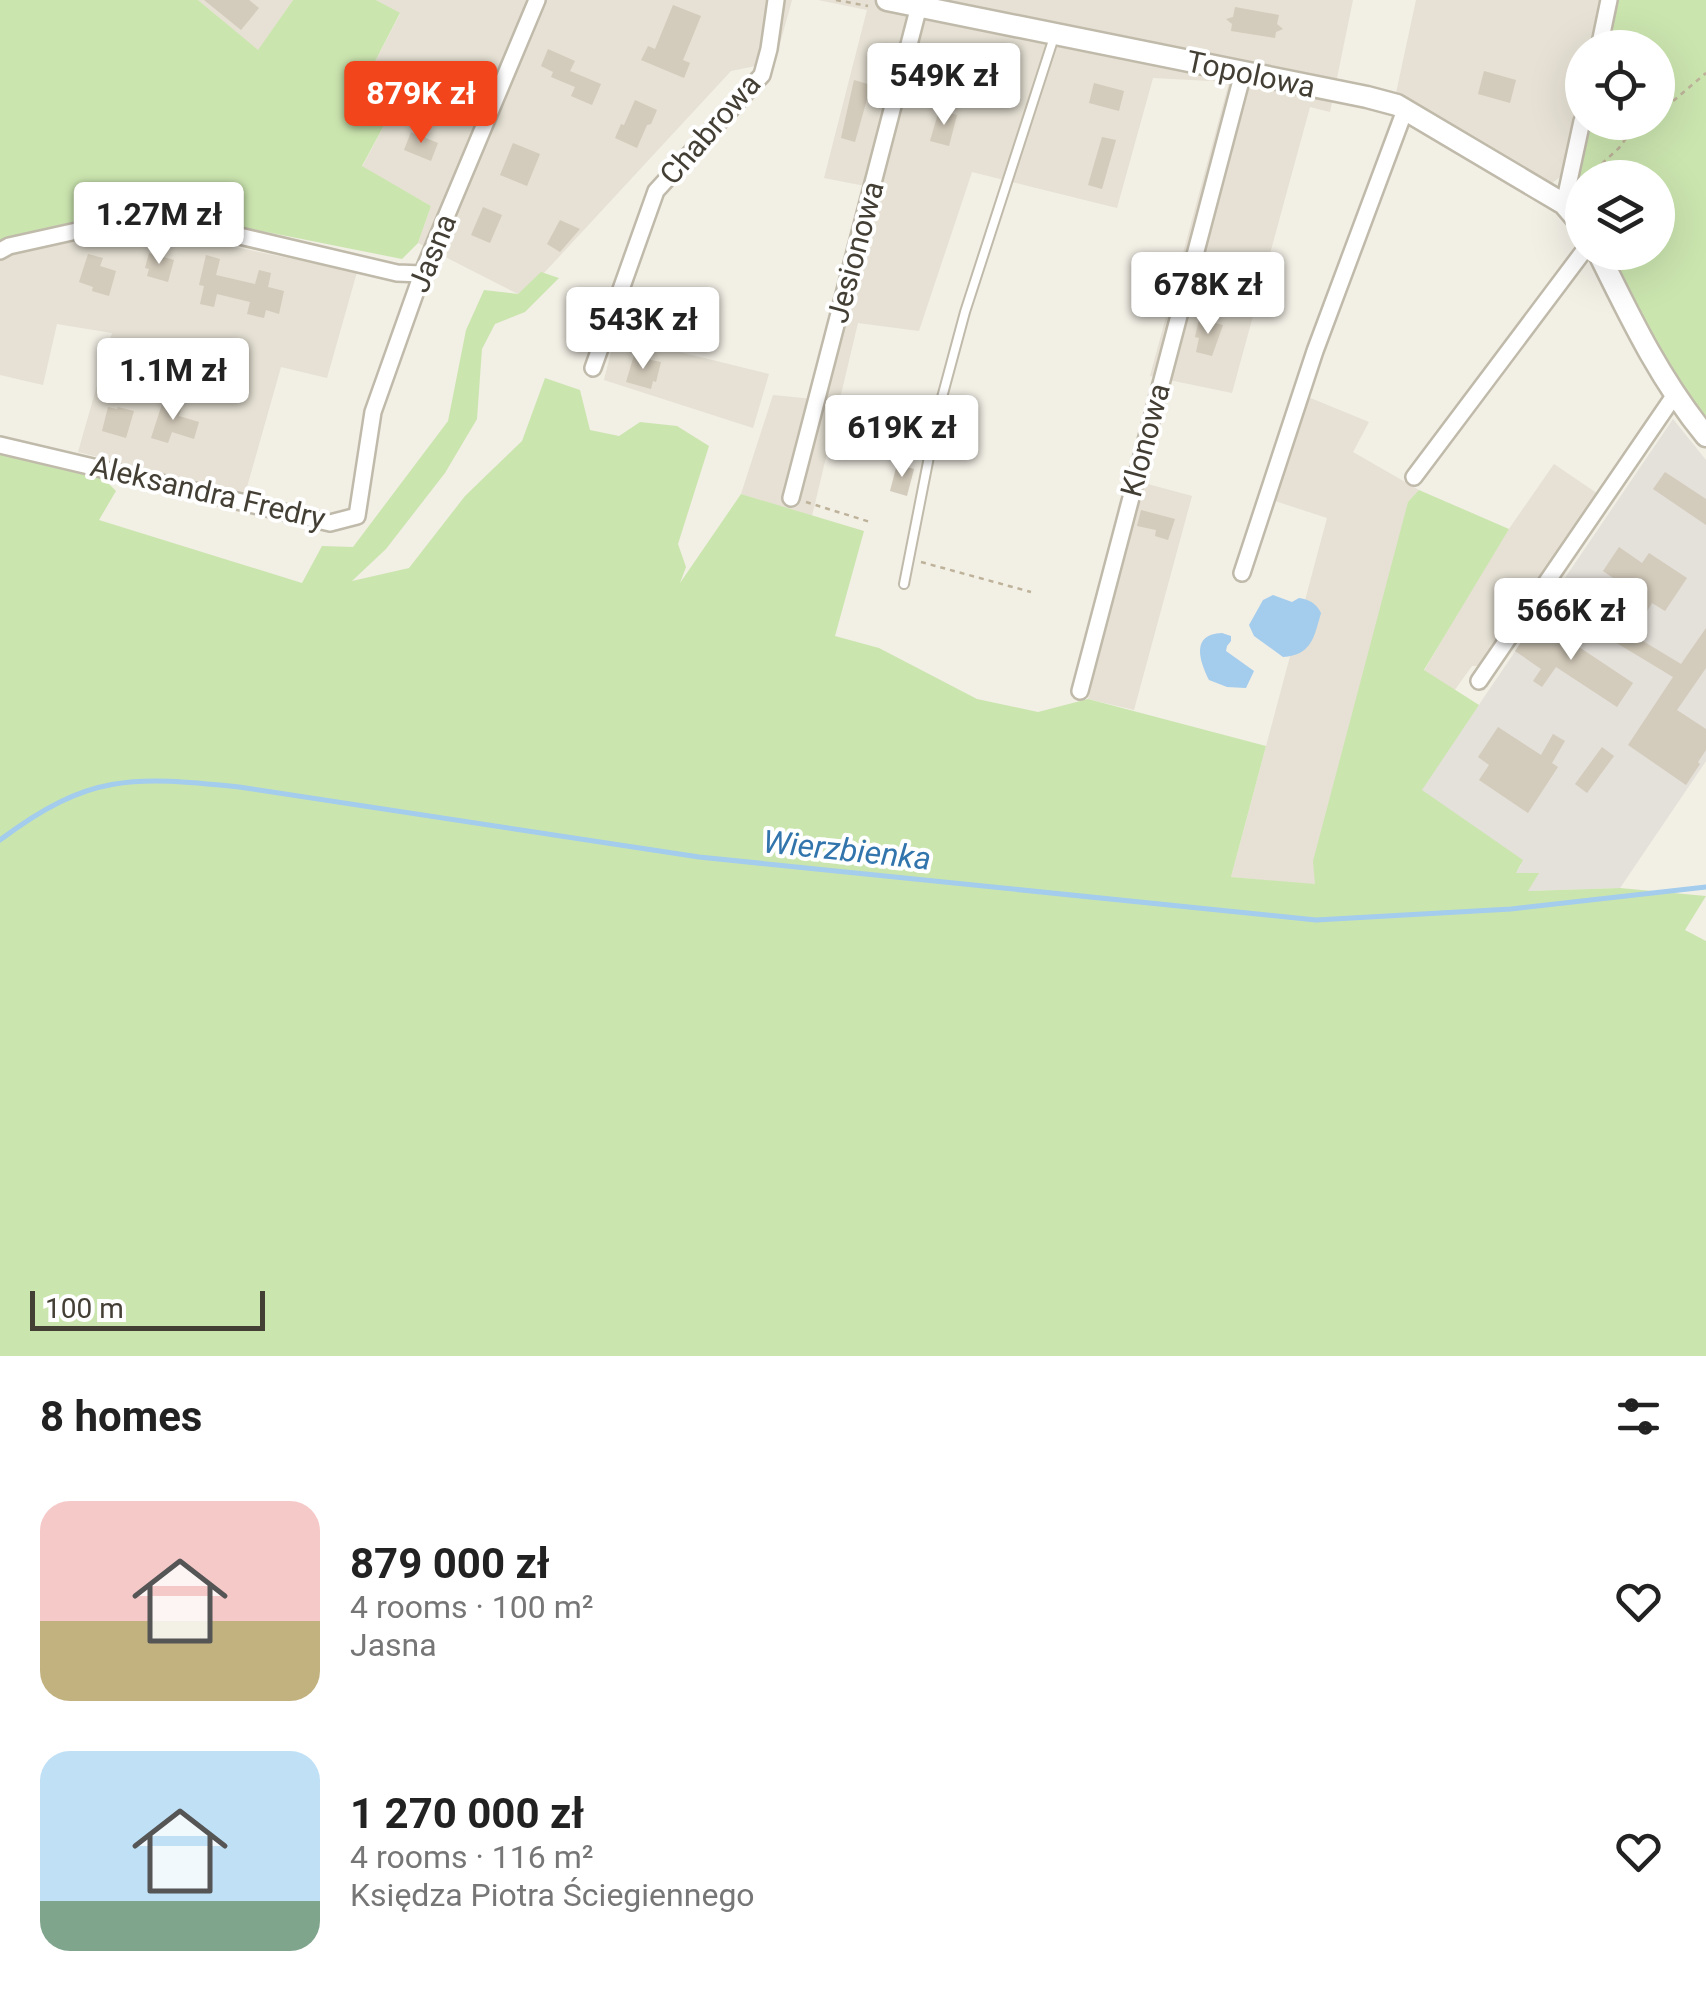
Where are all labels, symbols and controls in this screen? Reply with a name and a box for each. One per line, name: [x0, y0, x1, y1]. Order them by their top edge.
map controls: [1565, 30, 1675, 270]
button: locate: [1565, 30, 1675, 140]
pin: 549K zł: [852, 43, 1036, 128]
street label: Topolowa: [1183, 43, 1319, 105]
text: 549K zł: [889, 56, 999, 94]
pin: 879K zł: [329, 61, 513, 146]
street label: Chabrowa: [652, 67, 768, 191]
text: 879K zł: [366, 74, 476, 112]
button: layers: [1565, 160, 1675, 270]
street label: Jesionowa: [819, 177, 891, 327]
pin: 1.27M zł: [56, 182, 262, 267]
text: 1.27M zł: [96, 195, 222, 233]
street label: Jasna: [401, 209, 463, 297]
pin: 678K zł: [1116, 252, 1300, 337]
text: 678K zł: [1153, 265, 1263, 303]
pin: 543K zł: [551, 287, 735, 372]
text: 543K zł: [588, 300, 698, 338]
pin: 1.1M zł: [81, 338, 265, 423]
text: 1.1M zł: [119, 351, 227, 389]
street label: Klonowa: [1113, 380, 1177, 500]
pin: 619K zł: [810, 395, 994, 480]
text: 619K zł: [847, 408, 957, 446]
street label: Aleksandra Fredry: [87, 448, 329, 536]
pin: 566K zł: [1479, 578, 1663, 663]
text: 566K zł: [1516, 591, 1626, 629]
water label: Wierzbienka: [761, 822, 933, 878]
scale bar: [30, 1286, 265, 1330]
text: 100 m: [45, 1292, 124, 1325]
icon: filters: [1611, 1389, 1666, 1444]
text: 8 homes: [40, 1392, 202, 1441]
text: 879 000 zł: [350, 1539, 550, 1588]
icon: home: [120, 1541, 240, 1661]
icon: heart: [1611, 1574, 1666, 1629]
text: 4 rooms · 100 m²: [350, 1588, 593, 1626]
text: Jasna: [350, 1626, 437, 1664]
text: 1 270 000 zł: [350, 1789, 584, 1838]
icon: home: [120, 1791, 240, 1911]
icon: heart: [1611, 1824, 1666, 1879]
text: 4 rooms · 116 m²: [350, 1838, 593, 1876]
text: Księdza Piotra Ściegiennego: [350, 1876, 755, 1914]

